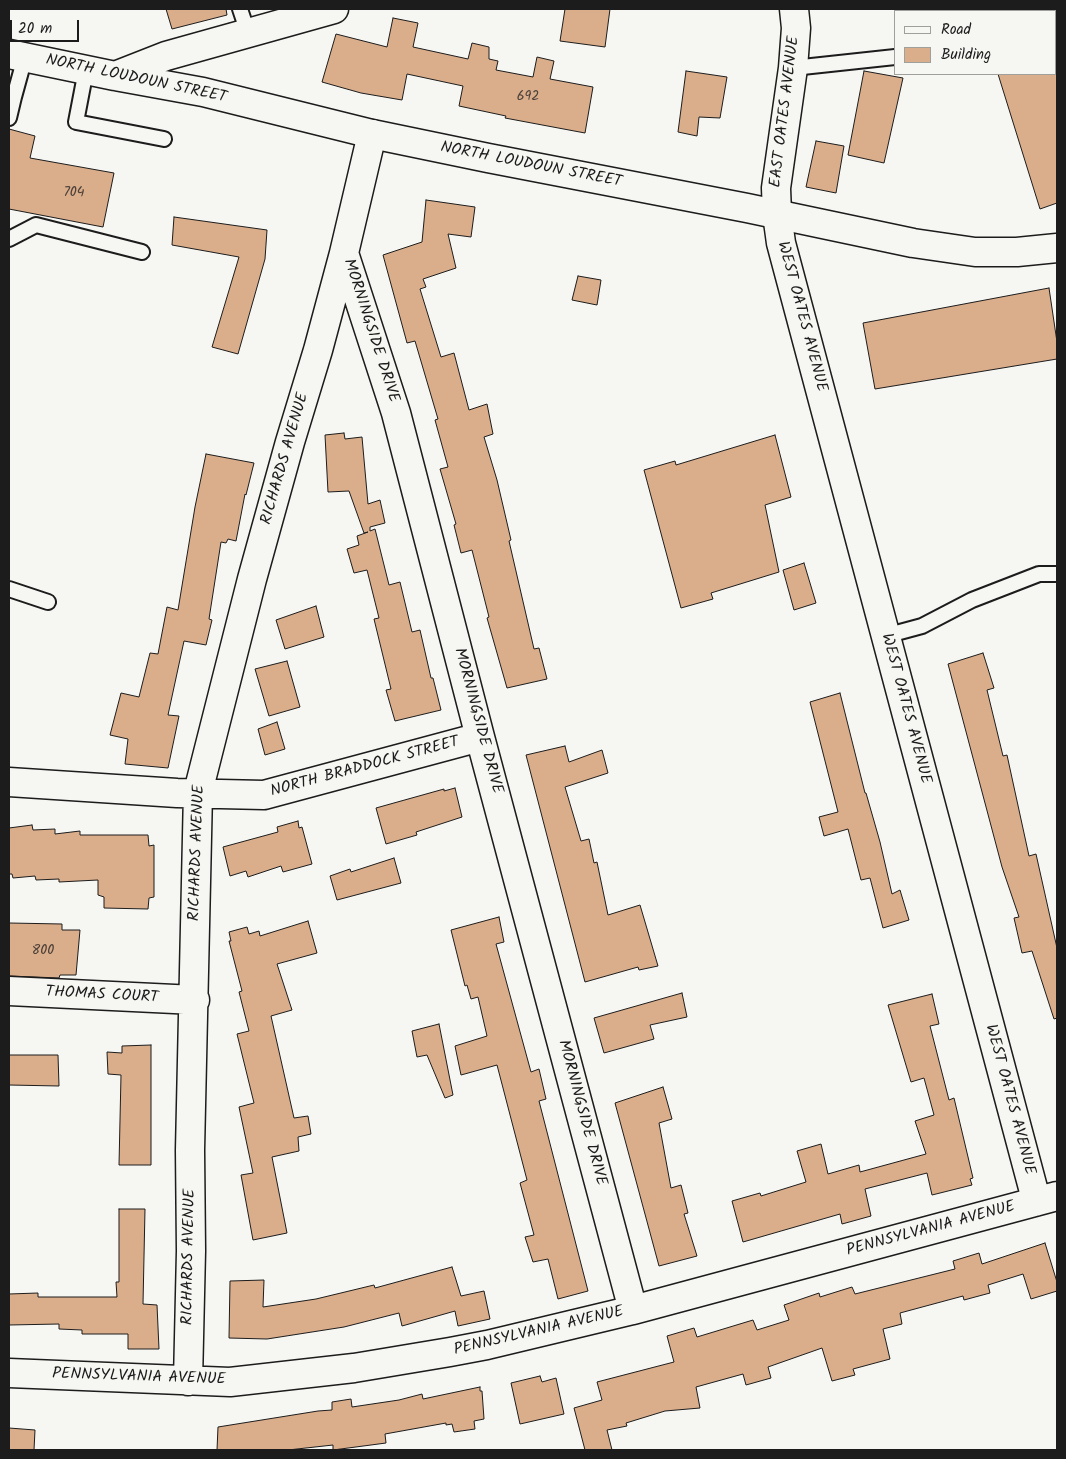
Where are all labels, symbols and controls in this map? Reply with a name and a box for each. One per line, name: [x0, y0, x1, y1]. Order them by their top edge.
scale bar: [12, 10, 81, 42]
legend: [894, 10, 1056, 75]
text: 20 m: [18, 17, 52, 41]
text: Road: [941, 18, 971, 42]
street label: EAST OATES AVENUE: [767, 35, 805, 189]
text: Building: [941, 43, 991, 67]
street label: NORTH LOUDOUN STREET: [44, 51, 228, 109]
house number: 692: [517, 90, 539, 106]
street label: NORTH LOUDOUN STREET: [439, 139, 623, 193]
house number: 704: [63, 186, 85, 202]
street label: WEST OATES AVENUE: [772, 240, 830, 394]
street label: MORNINGSIDE DRIVE: [338, 257, 402, 405]
street label: RICHARDS AVENUE: [258, 391, 314, 527]
street label: WEST OATES AVENUE: [876, 632, 934, 786]
street label: MORNINGSIDE DRIVE: [448, 646, 506, 796]
street label: NORTH BRADDOCK STREET: [269, 734, 461, 802]
street label: RICHARDS AVENUE: [186, 785, 210, 921]
house number: 800: [32, 944, 54, 960]
street label: THOMAS COURT: [45, 983, 159, 1009]
street label: WEST OATES AVENUE: [980, 1023, 1038, 1177]
street label: MORNINGSIDE DRIVE: [552, 1038, 610, 1188]
street label: RICHARDS AVENUE: [179, 1189, 201, 1325]
street label: PENNSYLVANIA AVENUE: [845, 1198, 1017, 1262]
street label: PENNSYLVANIA AVENUE: [452, 1303, 626, 1361]
street label: PENNSYLVANIA AVENUE: [52, 1365, 226, 1391]

